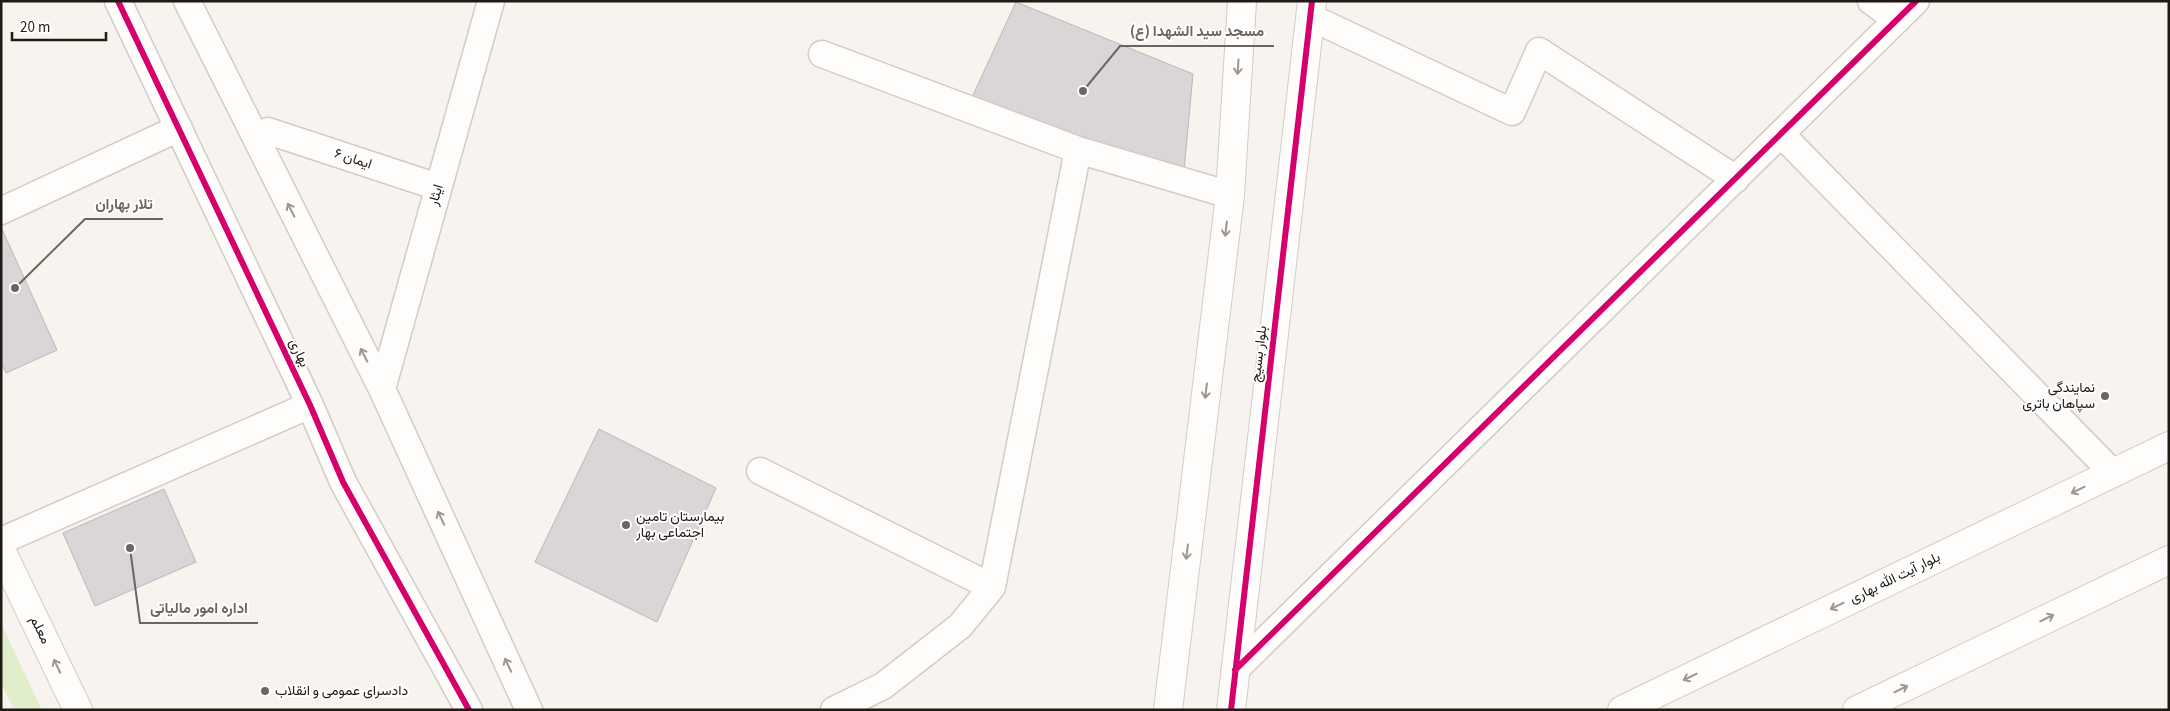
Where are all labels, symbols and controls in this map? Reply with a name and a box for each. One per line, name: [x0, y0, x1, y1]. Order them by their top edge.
scale bar: [12, 10, 106, 42]
callout: مسجد سید الشهدا (ع): [1120, 16, 1274, 46]
text: 20 m: [20, 17, 50, 38]
text: مسجد سید الشهدا (ع): [1130, 21, 1264, 42]
one-way arrow: [1234, 59, 1243, 75]
street label: ایمان ۶: [332, 144, 374, 174]
street label: ایثار: [423, 182, 449, 209]
callout: تلار بهاران: [85, 189, 163, 219]
text: تلار بهاران: [95, 194, 153, 215]
one-way arrow: [286, 203, 295, 218]
one-way arrow: [1221, 221, 1231, 237]
street label: بلوار بسیج: [1246, 324, 1272, 384]
street label: بهاری: [284, 335, 314, 371]
one-way arrow: [359, 347, 369, 362]
place label: نمایندگی سپاهان باتری: [2022, 378, 2095, 414]
one-way arrow: [1201, 382, 1211, 398]
marker: نمایندگی سپاهان باتری: [2099, 390, 2111, 402]
one-way arrow: [2070, 485, 2085, 495]
place label: بیمارستان تامین اجتماعی بهار: [635, 507, 724, 543]
one-way arrow: [435, 511, 445, 526]
marker: بیمارستان تامین اجتماعی بهار: [620, 519, 632, 531]
one-way arrow: [1182, 544, 1192, 560]
street label: بلوار آیت الله بهاری: [1846, 547, 1944, 609]
callout: اداره امور مالیاتی: [140, 593, 258, 623]
text: اداره امور مالیاتی: [150, 598, 248, 619]
one-way arrow: [1830, 602, 1845, 611]
street label: معلم: [25, 613, 55, 647]
one-way arrow: [2039, 613, 2054, 623]
one-way arrow: [503, 658, 513, 673]
one-way arrow: [51, 659, 61, 674]
one-way arrow: [1683, 673, 1698, 682]
place label: دادسرای عمومی و انقلاب: [275, 681, 408, 701]
one-way arrow: [1893, 683, 1908, 693]
marker: دادسرای عمومی و انقلاب: [259, 685, 271, 697]

